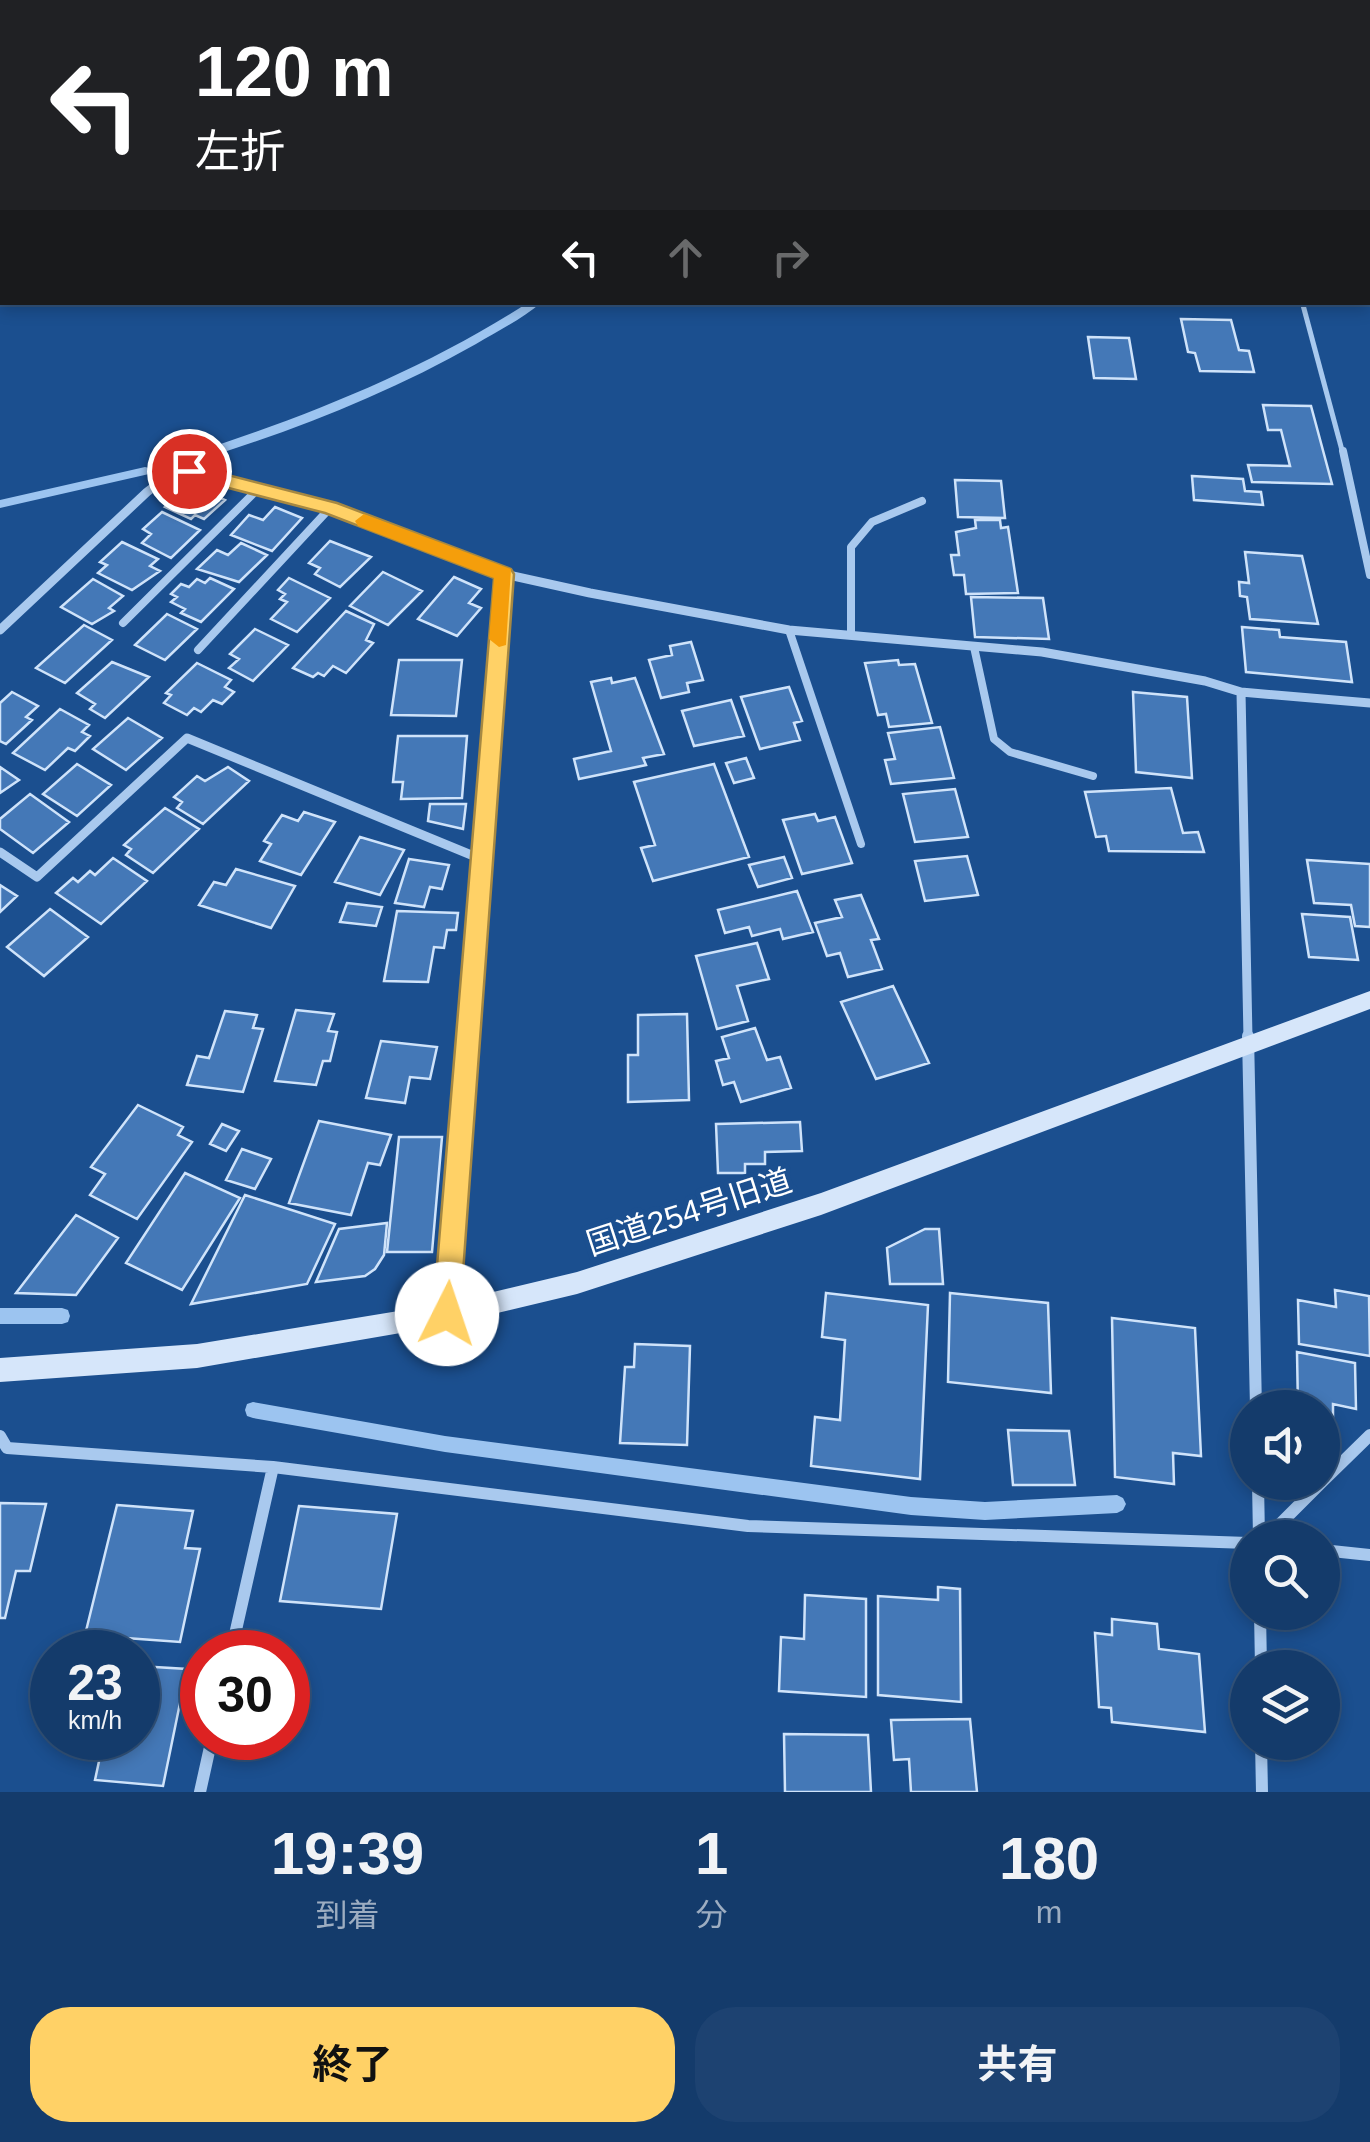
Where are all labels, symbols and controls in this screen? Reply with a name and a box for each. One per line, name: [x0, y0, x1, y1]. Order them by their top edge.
text: 120 m: [195, 33, 393, 111]
icon: left: [30, 40, 160, 170]
text: 左折: [195, 126, 285, 177]
icon: left: [553, 230, 608, 285]
icon: ahead: [658, 230, 713, 285]
icon: right: [763, 230, 818, 285]
pin: [147, 429, 232, 514]
icon: arrive: [162, 444, 217, 499]
street label: 国道254号旧道: [582, 1162, 796, 1262]
position arrow: [395, 1262, 499, 1366]
map controls: [1230, 1390, 1340, 1760]
button: sound: [1230, 1390, 1340, 1500]
button: search: [1230, 1520, 1340, 1630]
speed limit sign: 30: [180, 1630, 310, 1760]
button: layers: [1230, 1650, 1340, 1760]
text: 23: [67, 1655, 123, 1711]
text: km/h: [68, 1706, 122, 1734]
text: 19:39: [271, 1820, 424, 1887]
text: 1: [695, 1820, 728, 1887]
text: 180: [999, 1825, 1099, 1892]
text: m: [1036, 1894, 1062, 1930]
text: 到着: [315, 1897, 379, 1933]
text: 分: [696, 1897, 728, 1933]
button: 終了: [30, 2007, 675, 2122]
button: 共有: [695, 2007, 1340, 2122]

